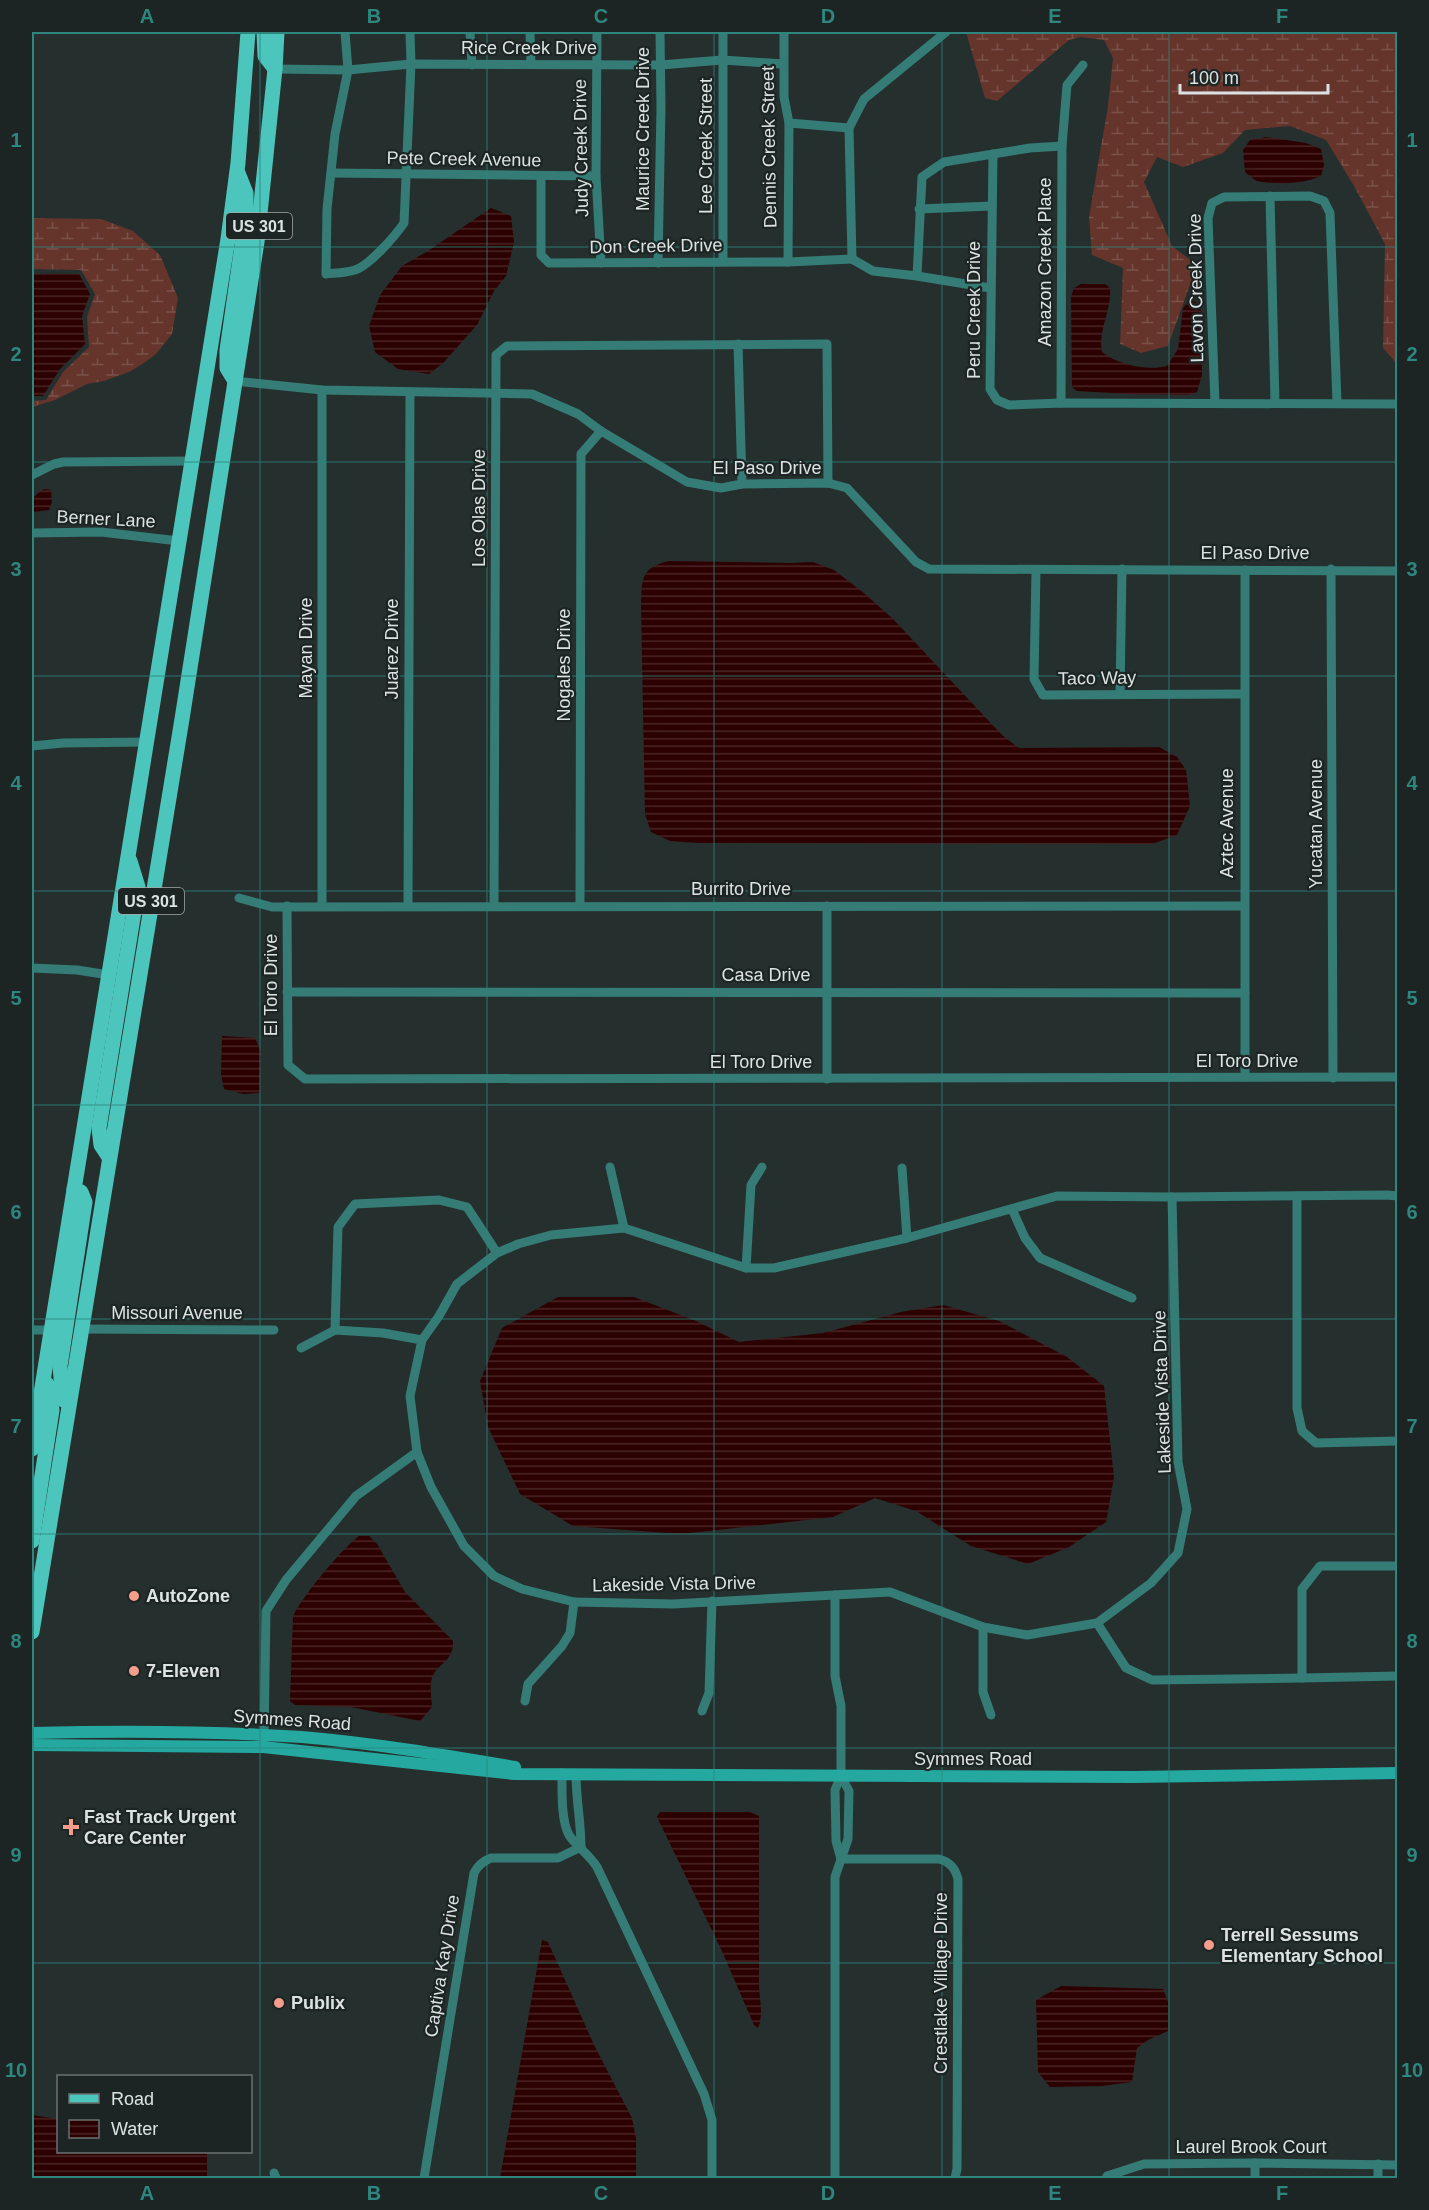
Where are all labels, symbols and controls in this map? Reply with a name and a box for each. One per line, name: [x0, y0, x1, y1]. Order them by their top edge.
text: A: [140, 5, 154, 27]
text: B: [367, 5, 381, 27]
text: C: [594, 5, 608, 27]
text: D: [821, 5, 835, 27]
text: E: [1048, 5, 1062, 27]
text: F: [1276, 5, 1288, 27]
street label: Rice Creek Drive: [461, 38, 597, 58]
street label: Maurice Creek Drive: [633, 47, 653, 211]
scale bar: [1180, 57, 1328, 95]
street label: Dennis Creek Street: [758, 66, 780, 228]
text: 100 m: [1189, 68, 1239, 88]
street label: Lee Creek Street: [696, 78, 716, 214]
street label: Judy Creek Drive: [570, 79, 592, 217]
text: 1: [10, 129, 22, 151]
text: 1: [1406, 129, 1418, 151]
street label: Pete Creek Avenue: [386, 148, 542, 170]
street label: Amazon Creek Place: [1035, 177, 1055, 347]
road number: US 301: [226, 213, 292, 239]
street label: Lavon Creek Drive: [1185, 213, 1207, 363]
street label: Don Creek Drive: [589, 235, 723, 257]
street label: Peru Creek Drive: [964, 241, 984, 379]
text: 2: [10, 343, 22, 365]
text: 2: [1406, 343, 1418, 365]
street label: Los Olas Drive: [469, 449, 489, 567]
street label: El Paso Drive: [712, 458, 822, 478]
street label: Berner Lane: [56, 506, 156, 532]
street label: El Paso Drive: [1200, 543, 1310, 563]
text: 3: [10, 558, 22, 580]
text: 3: [1406, 558, 1418, 580]
street label: Mayan Drive: [296, 597, 316, 699]
street label: Juarez Drive: [382, 598, 402, 700]
street label: Nogales Drive: [554, 608, 574, 722]
street label: Taco Way: [1058, 667, 1136, 689]
street label: Yucatan Avenue: [1306, 759, 1326, 889]
street label: Aztec Avenue: [1217, 768, 1237, 878]
text: 4: [10, 772, 22, 794]
text: 4: [1406, 772, 1418, 794]
street label: Burrito Drive: [691, 879, 791, 899]
road number: US 301: [118, 888, 184, 914]
street label: El Toro Drive: [261, 934, 281, 1036]
street label: Casa Drive: [721, 965, 811, 985]
text: 5: [10, 987, 22, 1009]
text: 5: [1406, 987, 1418, 1009]
street label: El Toro Drive: [1196, 1051, 1298, 1071]
street label: El Toro Drive: [710, 1052, 812, 1072]
text: 6: [10, 1201, 22, 1223]
text: 6: [1406, 1201, 1418, 1223]
street label: Missouri Avenue: [111, 1303, 243, 1323]
street label: Lakeside Vista Drive: [1149, 1310, 1175, 1474]
text: 7: [10, 1415, 22, 1437]
text: 7: [1406, 1415, 1418, 1437]
street label: Lakeside Vista Drive: [592, 1573, 756, 1595]
place label: AutoZone: [146, 1586, 230, 1606]
marker: AutoZone: [127, 1589, 141, 1603]
text: 8: [10, 1630, 22, 1652]
text: 8: [1406, 1630, 1418, 1652]
place label: 7-Eleven: [146, 1661, 220, 1681]
marker: 7-Eleven: [127, 1664, 141, 1678]
street label: Symmes Road: [232, 1706, 352, 1734]
street label: Symmes Road: [914, 1749, 1032, 1769]
place label: Fast Track Urgent Care Center: [84, 1807, 236, 1848]
marker: Fast Track Urgent Care Center: [62, 1818, 80, 1836]
text: 9: [10, 1844, 22, 1866]
text: 9: [1406, 1844, 1418, 1866]
street label: Crestlake Village Drive: [931, 1892, 951, 2074]
street label: Captiva Kay Drive: [421, 1893, 463, 2039]
place label: Terrell Sessums Elementary School: [1221, 1925, 1383, 1966]
marker: Terrell Sessums Elementary School: [1202, 1938, 1216, 1952]
place label: Publix: [291, 1993, 345, 2013]
marker: Publix: [272, 1996, 286, 2010]
text: 10: [5, 2059, 27, 2081]
text: 10: [1401, 2059, 1423, 2081]
legend: [57, 2075, 252, 2153]
text: Road: [111, 2089, 154, 2109]
text: Water: [111, 2119, 158, 2139]
street label: Laurel Brook Court: [1175, 2137, 1327, 2157]
text: A: [140, 2182, 154, 2204]
text: B: [367, 2182, 381, 2204]
text: C: [594, 2182, 608, 2204]
text: D: [821, 2182, 835, 2204]
text: E: [1048, 2182, 1062, 2204]
text: F: [1276, 2182, 1288, 2204]

